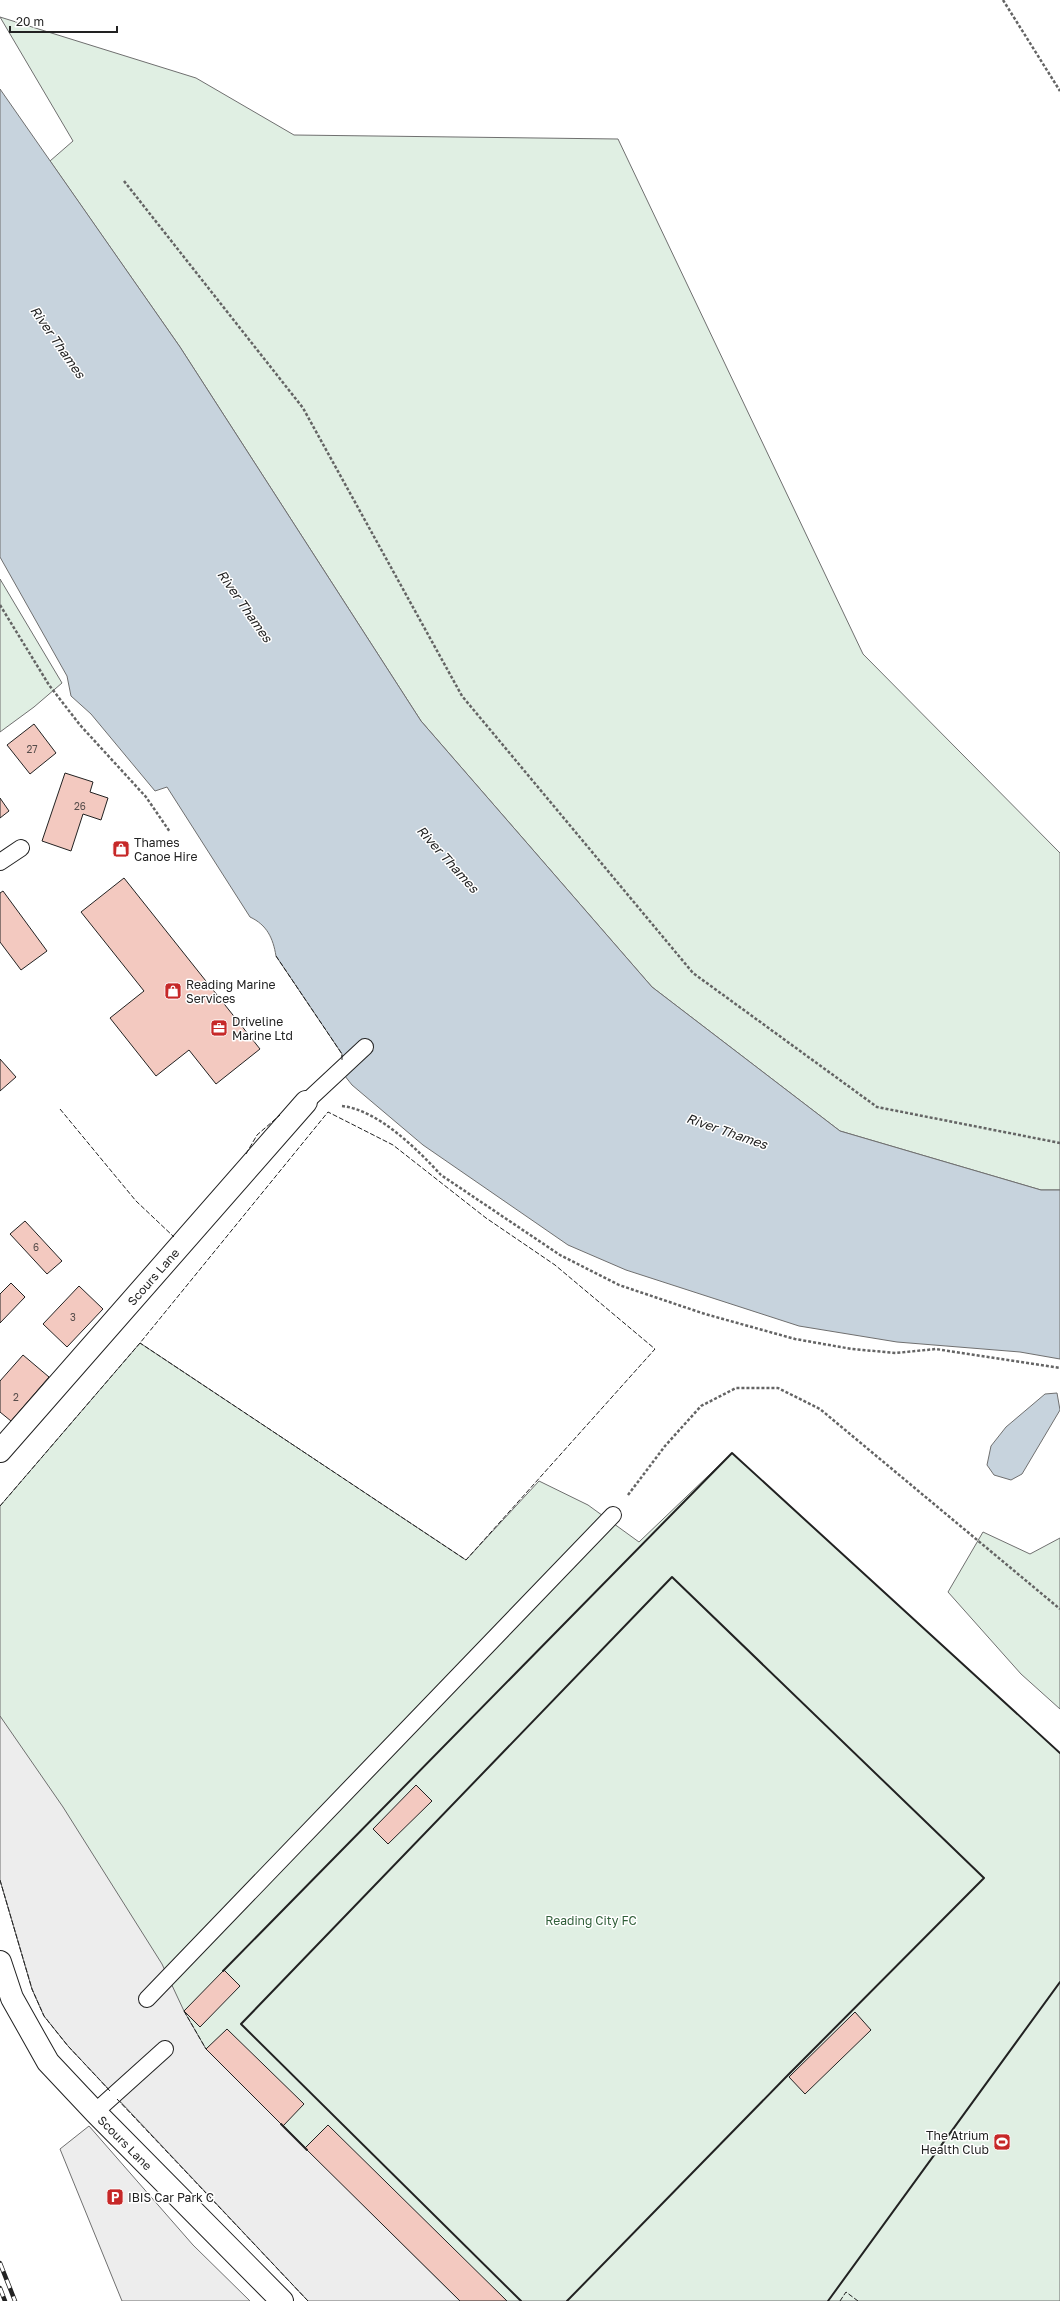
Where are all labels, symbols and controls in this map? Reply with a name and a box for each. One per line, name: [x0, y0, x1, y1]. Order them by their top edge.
scale bar: [10, 8, 117, 34]
text: 20 m: [16, 14, 44, 29]
water label: River Thames: [27, 303, 89, 382]
water label: River Thames: [214, 567, 276, 646]
house number: 27: [26, 743, 38, 755]
house number: 26: [74, 800, 86, 812]
water label: River Thames: [414, 822, 483, 897]
place label: Thames Canoe Hire: [134, 835, 197, 864]
shop icon: Thames Canoe Hire: [111, 839, 131, 859]
place label: Reading Marine Services: [186, 977, 276, 1006]
shop icon: Reading Marine Services: [163, 981, 183, 1001]
place label: Driveline Marine Ltd: [232, 1014, 293, 1043]
office icon: Driveline Marine Ltd: [209, 1018, 229, 1038]
water label: River Thames: [684, 1110, 771, 1153]
house number: 6: [33, 1241, 39, 1253]
street label: Scours Lane: [124, 1245, 182, 1308]
house number: 3: [70, 1311, 76, 1323]
house number: 2: [13, 1391, 19, 1403]
park label: Reading City FC: [545, 1913, 637, 1928]
street label: Scours Lane: [95, 2112, 156, 2173]
place label: The Atrium Health Club: [921, 2128, 989, 2157]
sports icon: The Atrium Health Club: [992, 2132, 1012, 2152]
parking icon: IBIS Car Park C: [105, 2187, 125, 2207]
place label: IBIS Car Park C: [128, 2190, 214, 2205]

